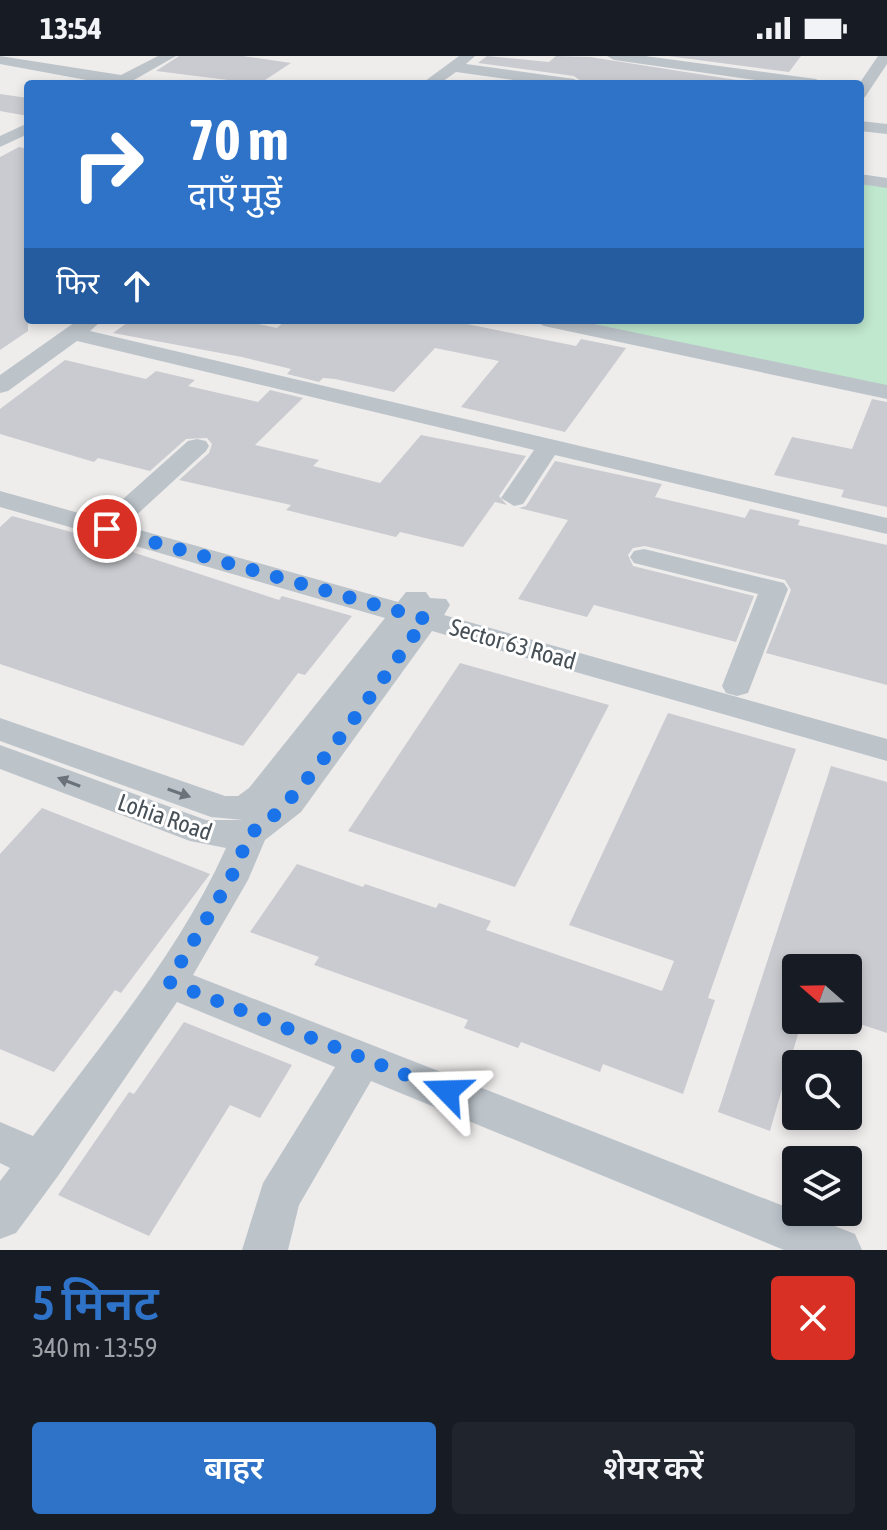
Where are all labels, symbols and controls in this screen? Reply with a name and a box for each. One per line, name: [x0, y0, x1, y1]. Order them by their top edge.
text: 13:54: [40, 11, 102, 45]
text: 70 m: [188, 108, 289, 172]
icon: right: [56, 112, 160, 216]
text: दाएँ मुड़ें: [188, 174, 282, 216]
icon: ahead: [115, 264, 159, 308]
text: फिर: [56, 266, 99, 300]
pin: [73, 495, 141, 563]
icon: arrive: [85, 507, 129, 551]
street label: Sector 63 Road: [447, 613, 579, 675]
one-way arrow: [57, 775, 81, 788]
one-way arrow: [167, 787, 191, 799]
street label: Lohia Road: [114, 788, 216, 846]
north arrow: [782, 954, 862, 1034]
map controls: [782, 954, 862, 1226]
position arrow: [405, 1049, 489, 1133]
button: search: [782, 1050, 862, 1130]
button: layers: [782, 1146, 862, 1226]
text: 5 मिनट: [32, 1275, 159, 1330]
button: close: [771, 1276, 855, 1360]
text: 340 m · 13:59: [32, 1333, 157, 1363]
button: बाहर: [32, 1422, 436, 1514]
button: शेयर करें: [452, 1422, 855, 1514]

